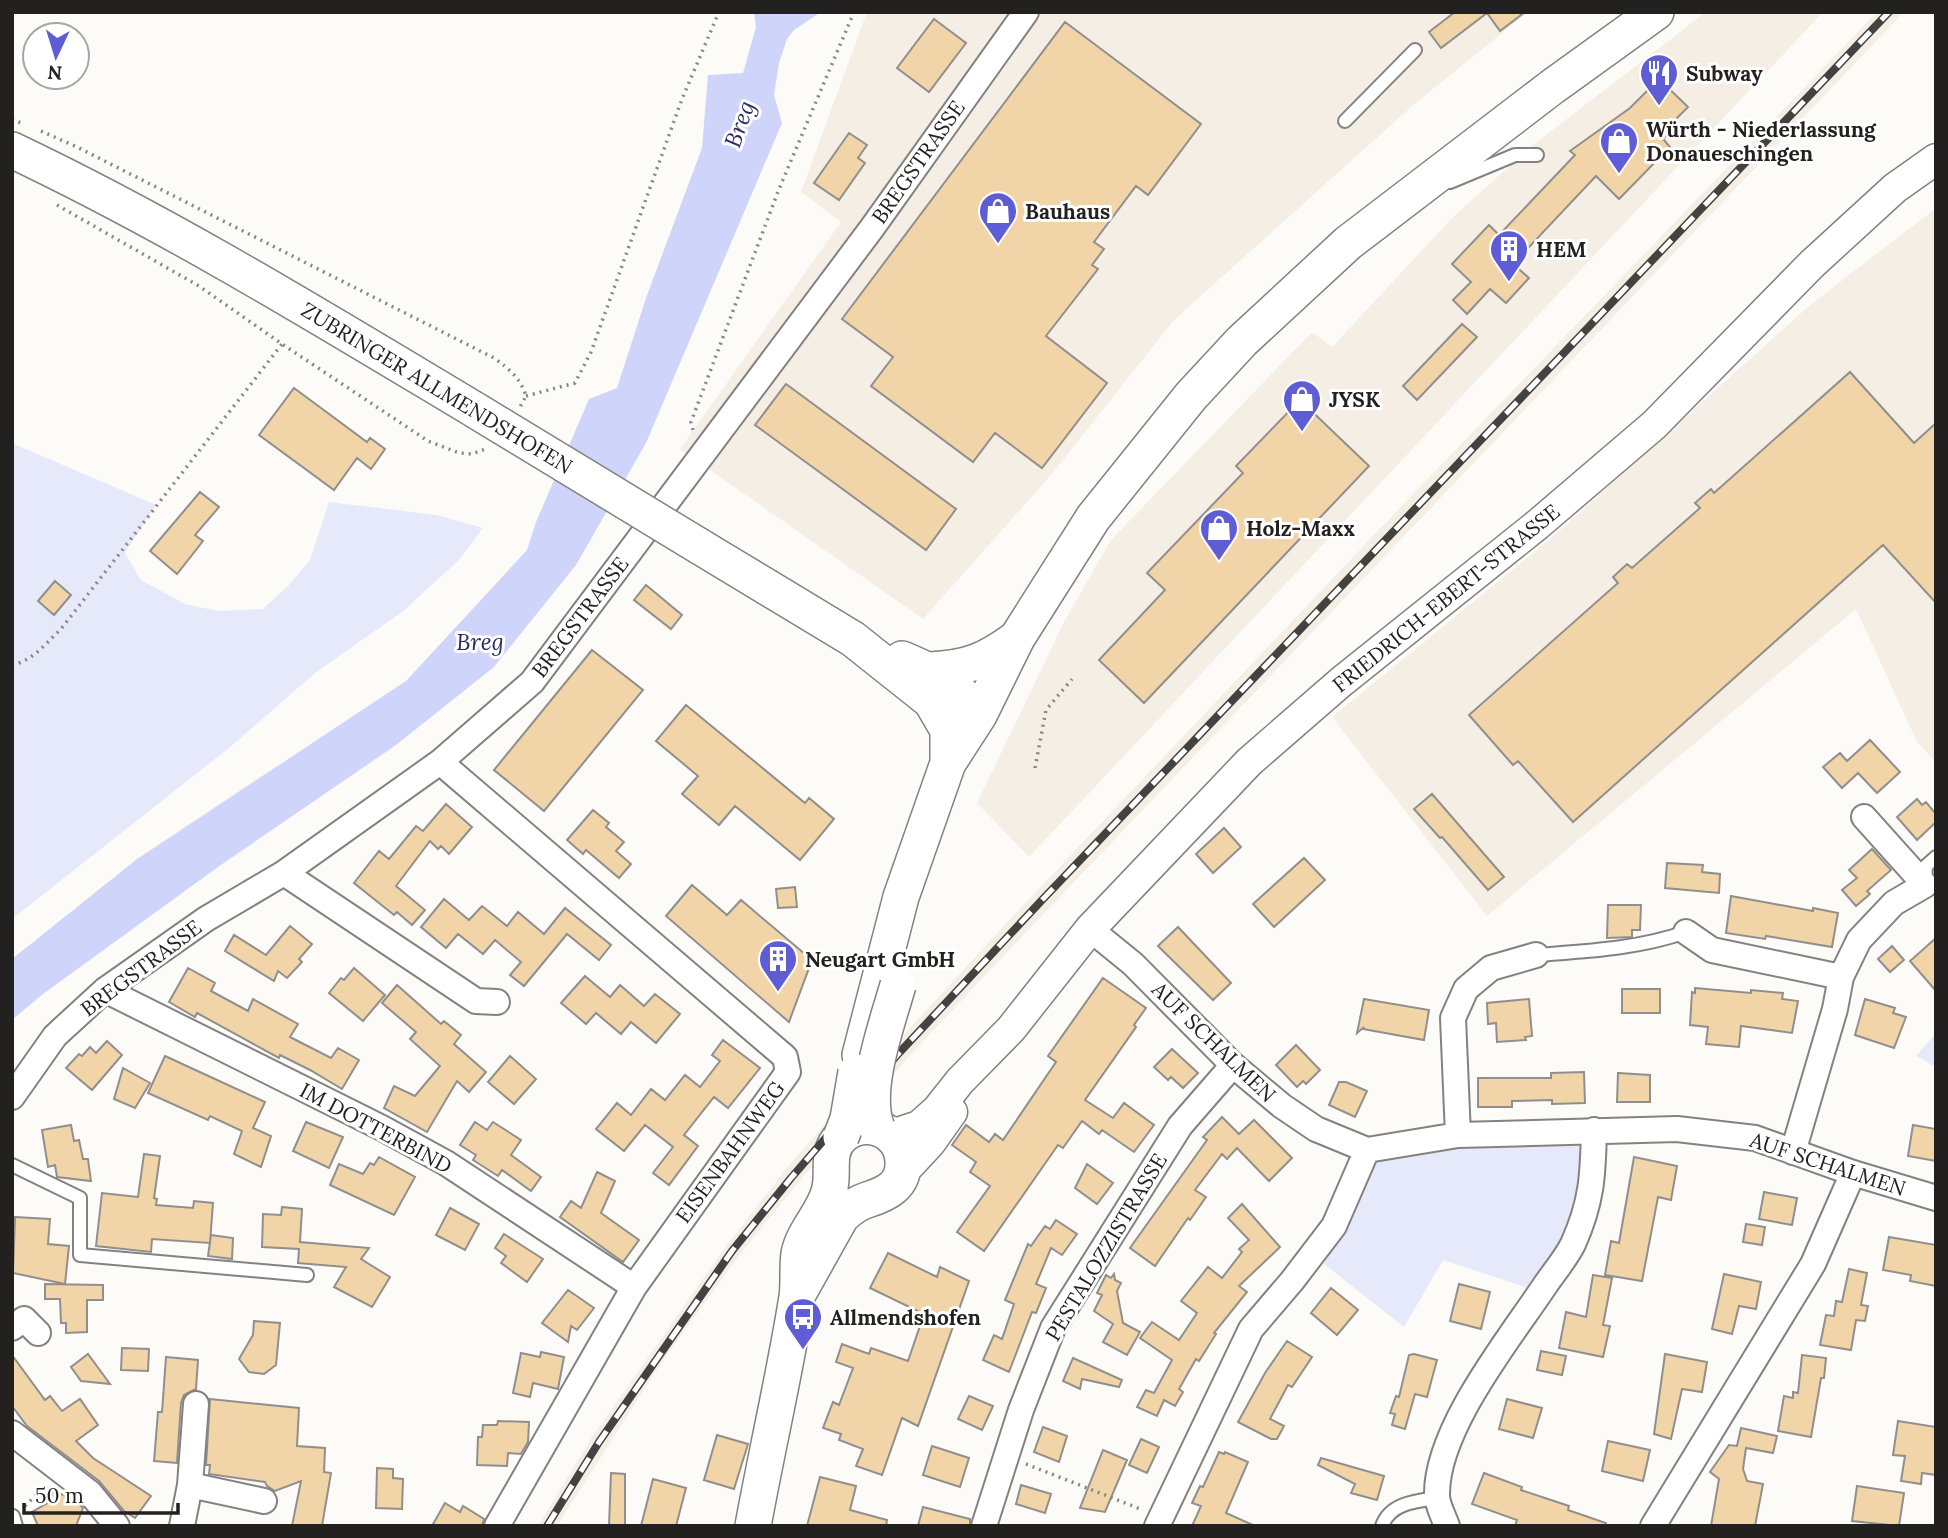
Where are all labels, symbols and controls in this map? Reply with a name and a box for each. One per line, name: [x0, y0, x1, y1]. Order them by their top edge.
north arrow: [21, 21, 91, 91]
restaurant icon: Subway: [1638, 52, 1680, 107]
text: N: [46, 60, 63, 85]
place label: Subway: [1686, 60, 1763, 87]
street label: BREGSTRASSE: [865, 95, 971, 229]
water label: Breg: [717, 97, 761, 151]
place label: Würth - Niederlassung Donaueschingen: [1646, 116, 1877, 167]
shop icon: Würth - Niederlassung Donaueschingen: [1598, 120, 1640, 175]
shop icon: Bauhaus: [977, 190, 1019, 245]
place label: Bauhaus: [1025, 198, 1110, 225]
building icon: HEM: [1488, 228, 1530, 283]
place label: HEM: [1536, 236, 1586, 263]
street label: ZUBRINGER ALLMENDSHOFEN: [296, 296, 578, 480]
shop icon: JYSK: [1281, 378, 1323, 433]
place label: JYSK: [1329, 386, 1380, 413]
street label: FRIEDRICH-EBERT-STRASSE: [1327, 498, 1565, 698]
shop icon: Holz-Maxx: [1198, 507, 1240, 562]
place label: Holz-Maxx: [1246, 515, 1356, 542]
street label: BREGSTRASSE: [526, 551, 634, 683]
water label: Breg: [456, 627, 504, 656]
street label: BREGSTRASSE: [75, 914, 207, 1022]
building icon: Neugart GmbH: [757, 938, 799, 993]
place label: Neugart GmbH: [805, 946, 955, 973]
street label: AUF SCHALMEN: [1146, 975, 1282, 1108]
street label: EISENBAHNWEG: [669, 1076, 791, 1228]
street label: IM DOTTERBIND: [295, 1077, 457, 1179]
street label: AUF SCHALMEN: [1746, 1126, 1909, 1202]
street label: PESTALOZZISTRASSE: [1039, 1148, 1173, 1346]
bus stop icon: Allmendshofen: [782, 1296, 824, 1351]
place label: Allmendshofen: [830, 1304, 981, 1331]
scale bar: [24, 1472, 178, 1516]
text: 50 m: [35, 1482, 84, 1509]

